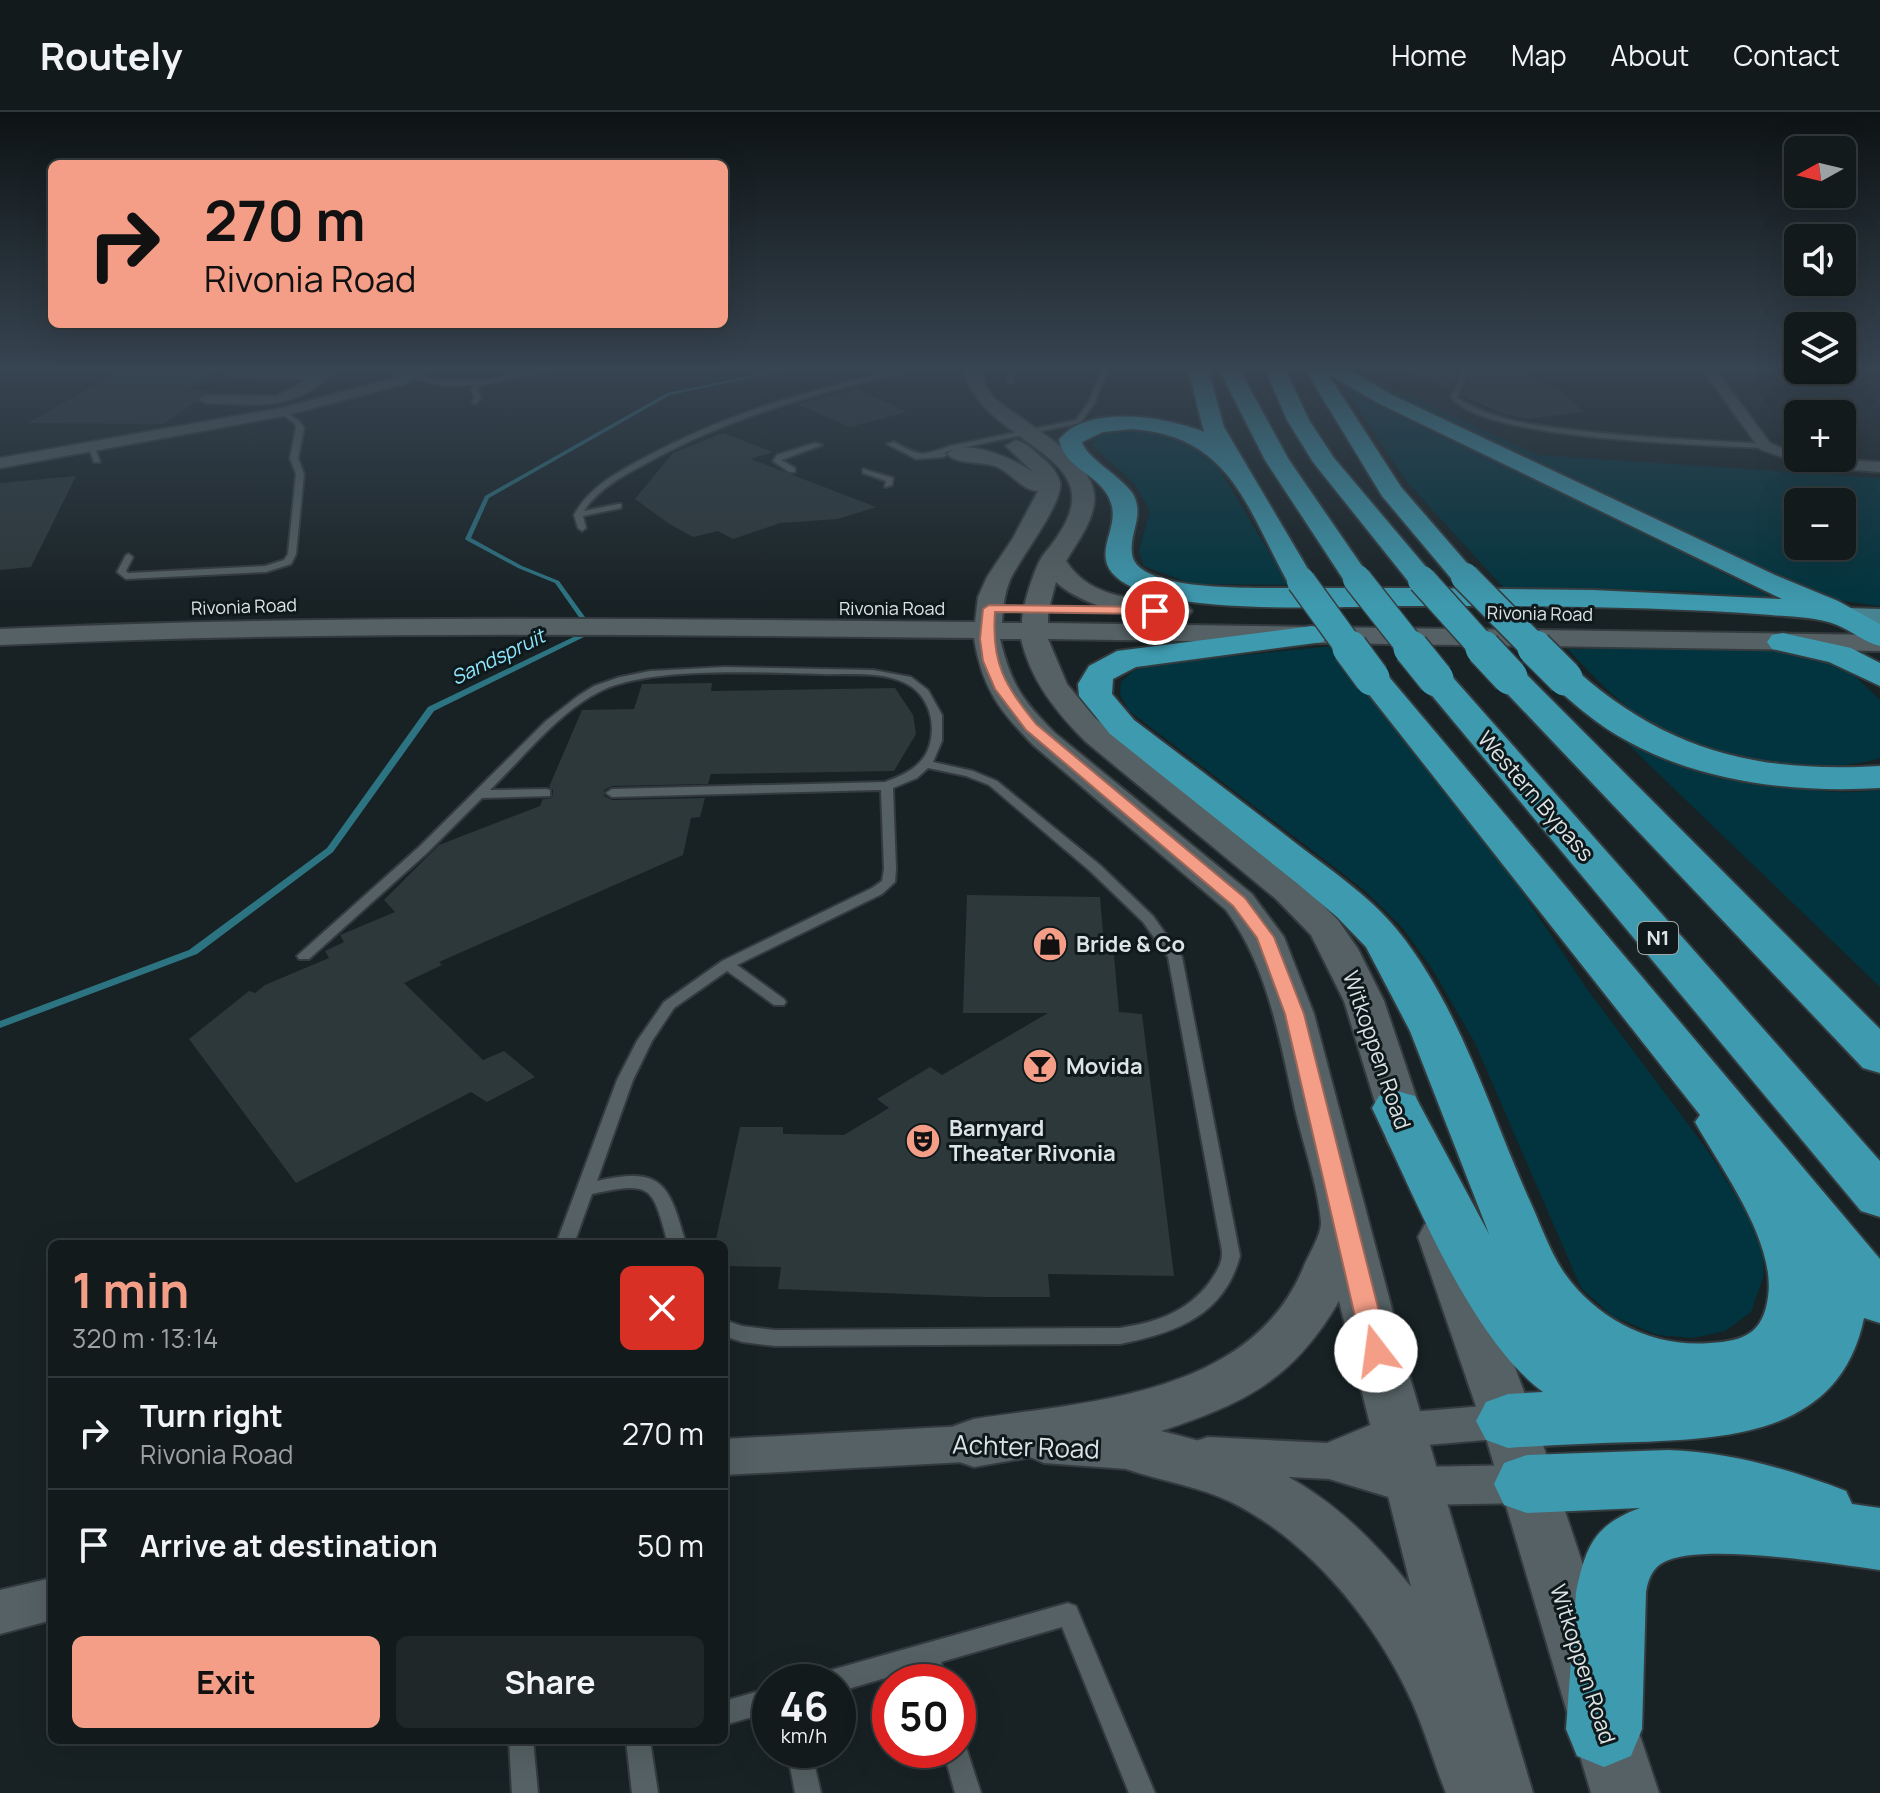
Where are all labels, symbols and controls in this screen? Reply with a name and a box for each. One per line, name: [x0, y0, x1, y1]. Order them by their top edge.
text: Routely: [40, 29, 183, 81]
text: Home: [1391, 36, 1467, 74]
text: Map: [1511, 36, 1567, 74]
text: About: [1611, 36, 1689, 74]
text: Contact: [1733, 36, 1840, 74]
north arrow: [1784, 136, 1856, 208]
map controls: [1784, 136, 1856, 560]
text: 270 m: [204, 181, 366, 258]
icon: right: [72, 192, 176, 296]
button: sound: [1784, 224, 1856, 296]
text: Rivonia Road: [204, 254, 416, 303]
button: layers: [1784, 312, 1856, 384]
button: +: [1784, 400, 1856, 472]
button: −: [1784, 488, 1856, 560]
pin: [1121, 577, 1189, 645]
icon: arrive: [1133, 589, 1177, 633]
street label: Rivonia Road: [191, 592, 297, 620]
street label: Rivonia Road: [839, 596, 945, 620]
street label: Rivonia Road: [1487, 600, 1593, 626]
water label: Sandspruit: [446, 621, 551, 691]
street label: Western Bypass: [1471, 724, 1601, 868]
road number: N1: [1638, 922, 1678, 954]
shop icon: Bride & Co: [1031, 925, 1069, 963]
place label: Bride & Co: [1076, 929, 1185, 959]
street label: Witkoppen Road: [1336, 967, 1418, 1133]
bar icon: Movida: [1021, 1047, 1059, 1085]
place label: Movida: [1066, 1051, 1143, 1081]
place label: Barnyard Theater Rivonia: [949, 1113, 1116, 1168]
theatre icon: Barnyard Theater Rivonia: [904, 1122, 942, 1160]
text: 1 min: [72, 1257, 189, 1322]
button: close: [620, 1266, 704, 1350]
position arrow: [1334, 1309, 1418, 1393]
text: 320 m · 13:14: [72, 1320, 218, 1356]
text: Turn right: [140, 1395, 283, 1436]
icon: right: [72, 1411, 116, 1455]
text: 270 m: [622, 1413, 704, 1454]
street label: Achter Road: [952, 1425, 1100, 1467]
text: Rivonia Road: [140, 1436, 293, 1472]
icon: arrive: [72, 1523, 116, 1567]
text: Arrive at destination: [140, 1525, 438, 1566]
text: 50 m: [637, 1525, 704, 1566]
street label: Witkoppen Road: [1543, 1580, 1623, 1748]
button: Exit: [72, 1636, 380, 1728]
button: Share: [396, 1636, 704, 1728]
speed limit sign: 50: [872, 1664, 976, 1768]
text: 46: [779, 1678, 829, 1733]
text: km/h: [781, 1722, 827, 1749]

